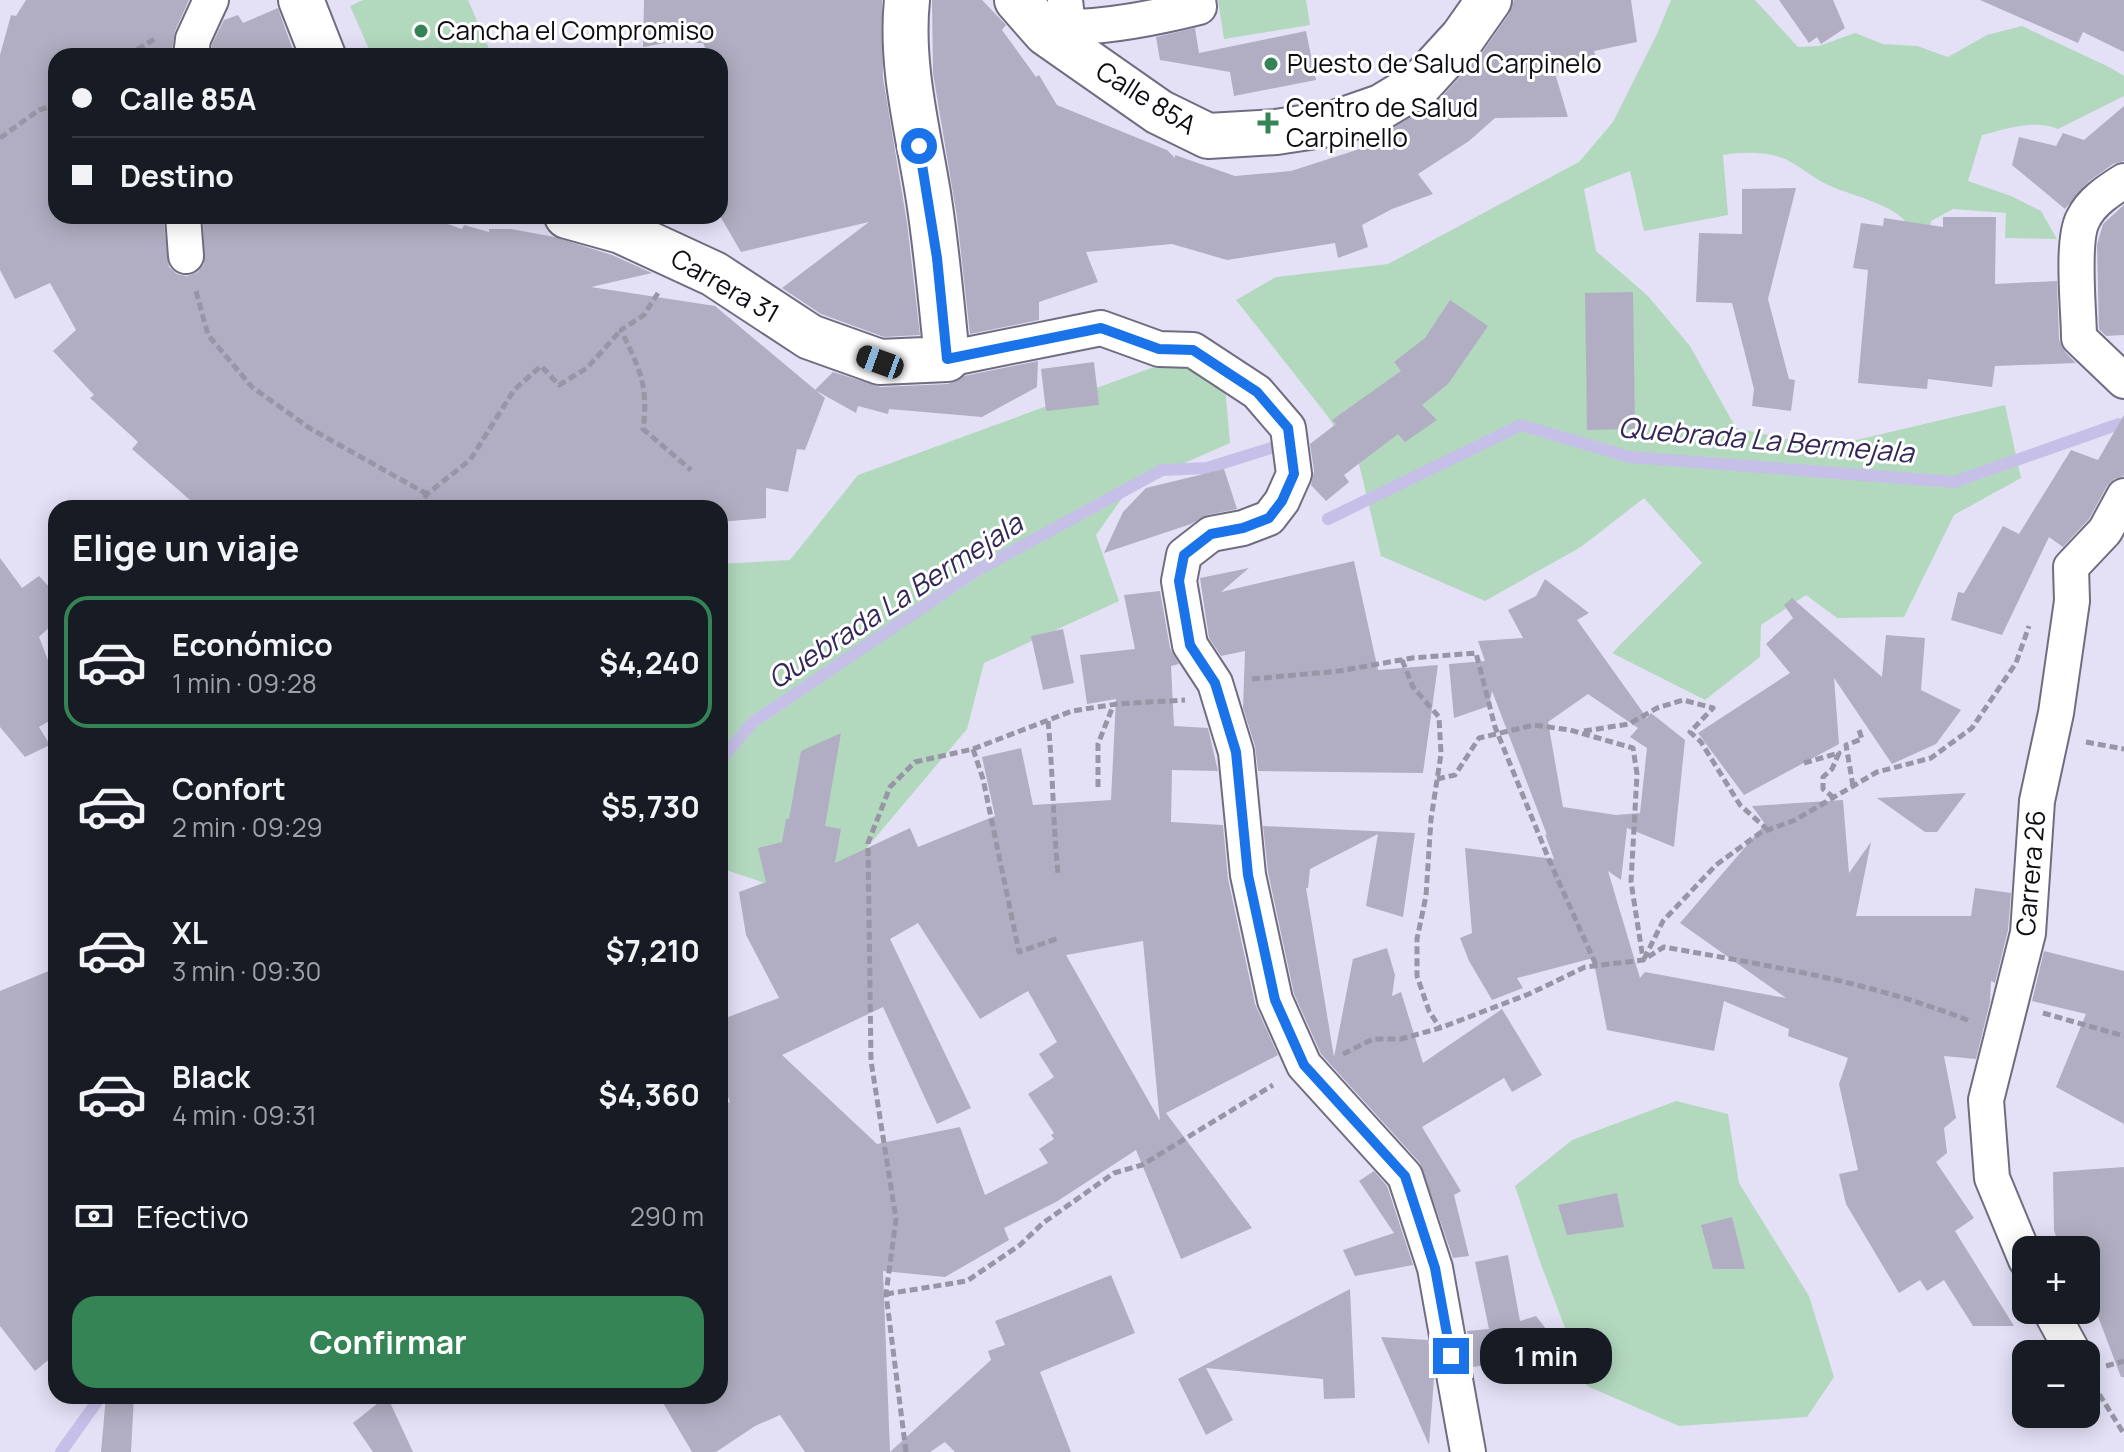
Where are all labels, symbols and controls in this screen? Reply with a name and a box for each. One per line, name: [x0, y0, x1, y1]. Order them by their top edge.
place label: Cancha el Compromiso: [437, 12, 714, 48]
marker: Cancha el Compromiso: [412, 22, 430, 40]
place label: Puesto de Salud Carpinelo: [1287, 45, 1602, 81]
street label: Calle 85A: [1089, 52, 1204, 142]
marker: Puesto de Salud Carpinelo: [1262, 55, 1280, 73]
text: Calle 85A: [120, 78, 256, 119]
place label: Centro de Salud Carpinello: [1286, 89, 1478, 155]
marker: Centro de Salud Carpinello: [1257, 112, 1279, 134]
route start: [901, 128, 937, 164]
text: Destino: [120, 155, 234, 196]
street label: Carrera 31: [665, 240, 786, 331]
car: [853, 343, 907, 381]
water label: Quebrada La Bermejala: [1617, 407, 1917, 471]
water label: Quebrada La Bermejala: [760, 503, 1030, 697]
text: Elige un viaje: [72, 523, 299, 572]
text: Económico: [172, 624, 333, 665]
icon: car: [76, 626, 148, 698]
text: $4,240: [599, 642, 700, 683]
text: 1 min · 09:28: [172, 665, 317, 701]
text: Confort: [172, 768, 286, 809]
icon: car: [76, 770, 148, 842]
text: $5,730: [601, 786, 700, 827]
street label: Carrera 26: [2007, 808, 2053, 937]
text: 2 min · 09:29: [172, 809, 323, 845]
text: XL: [172, 912, 208, 953]
icon: car: [76, 914, 148, 986]
text: $7,210: [606, 930, 700, 971]
text: 3 min · 09:30: [172, 953, 321, 989]
text: Black: [172, 1056, 250, 1097]
icon: car: [76, 1058, 148, 1130]
text: $4,360: [599, 1074, 700, 1115]
text: 4 min · 09:31: [172, 1097, 317, 1133]
icon: cash: [72, 1194, 116, 1238]
text: Efectivo: [136, 1196, 249, 1237]
text: 290 m: [630, 1198, 704, 1234]
map controls: [2012, 1236, 2100, 1428]
button: +: [2012, 1236, 2100, 1324]
button: Confirmar: [72, 1296, 704, 1388]
callout: 1 min: [1479, 1328, 1611, 1384]
route end: [1433, 1338, 1469, 1374]
text: 1 min: [1514, 1338, 1578, 1374]
button: −: [2012, 1340, 2100, 1428]

